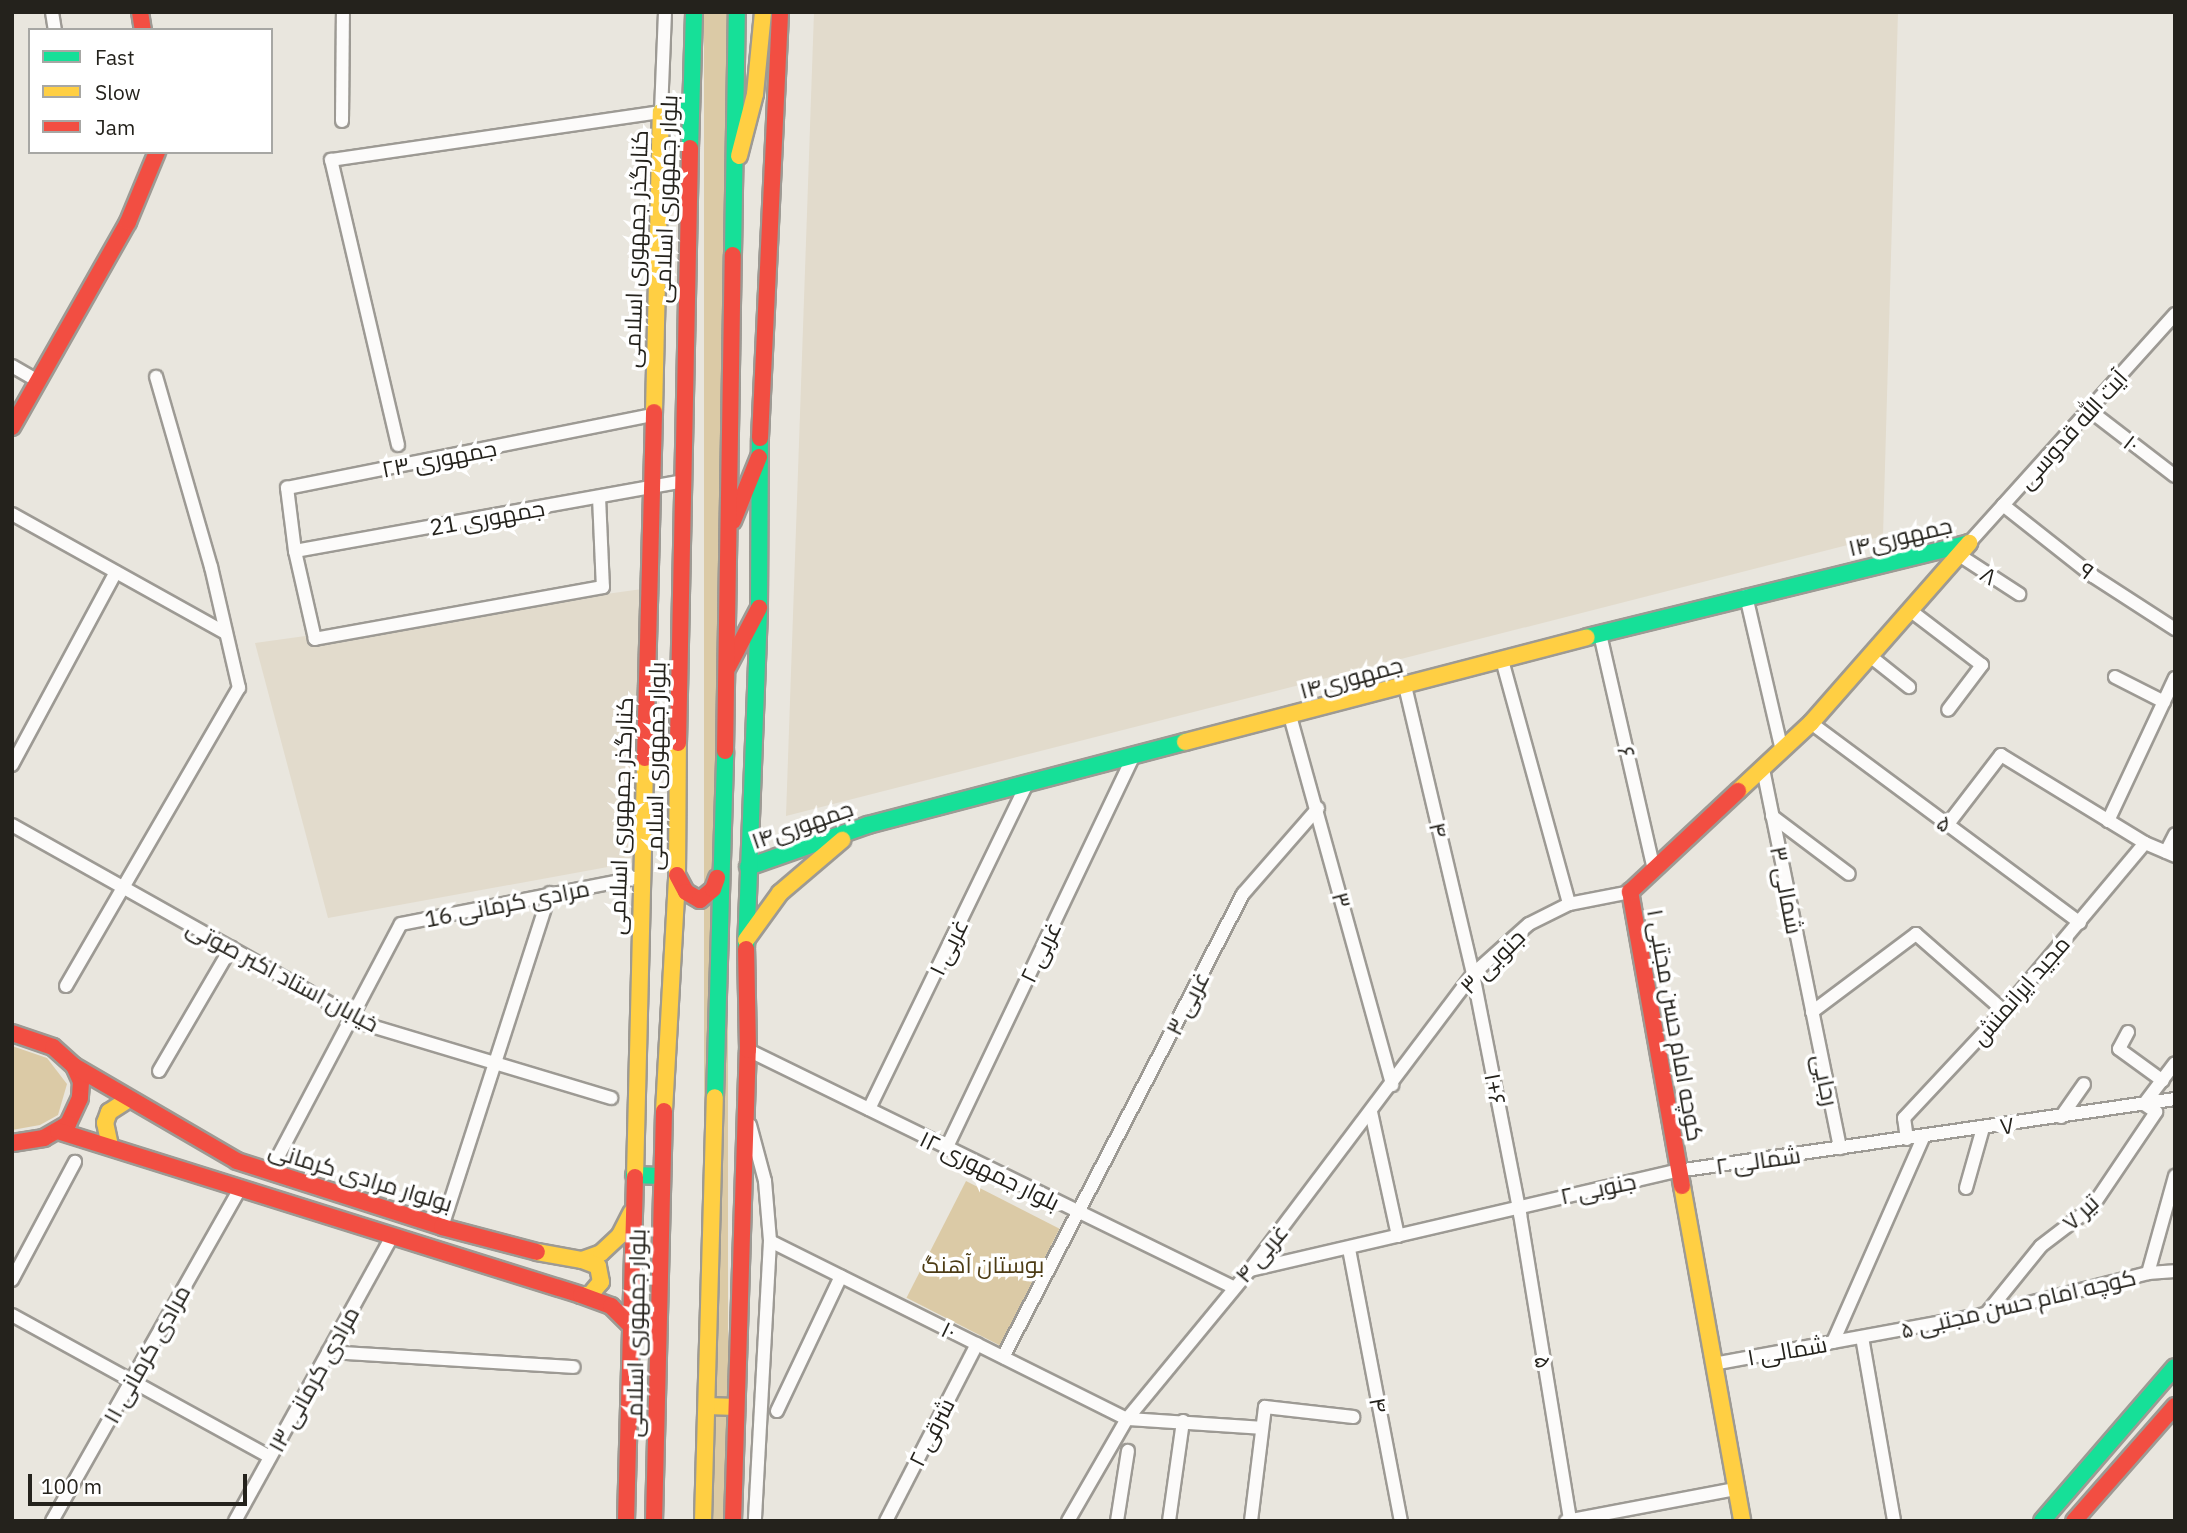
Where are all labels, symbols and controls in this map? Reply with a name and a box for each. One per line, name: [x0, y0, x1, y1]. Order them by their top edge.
legend: [28, 28, 273, 154]
text: Fast: [95, 43, 135, 71]
text: Slow: [95, 78, 141, 106]
street label: بلوار جمهوری اسلامی: [648, 94, 682, 304]
text: Jam: [95, 113, 135, 141]
street label: کنارگذر جمهوری اسلامی: [617, 130, 653, 368]
street label: آیت الله قدوسی: [2011, 364, 2133, 494]
street label: ۱۰: [2118, 428, 2146, 458]
street label: ۲۳ جمهوری: [379, 433, 499, 483]
street label: جمهوری 21: [427, 493, 547, 541]
street label: جمهوری۱۴: [1845, 511, 1955, 561]
street label: ۹: [2074, 555, 2100, 585]
street label: ۸: [1975, 560, 2003, 590]
street label: جمهوری۱۴: [1296, 650, 1406, 704]
street label: بلوار جمهوری اسلامی: [639, 661, 671, 871]
street label: کنارگذر جمهوری اسلامی: [602, 697, 638, 935]
street label: ۶: [1612, 744, 1642, 760]
street label: جمهوری۱۴: [747, 794, 857, 854]
street label: ۵: [1932, 808, 1958, 838]
street label: ۴: [1424, 819, 1454, 841]
street label: ۳ شمالی: [1765, 844, 1809, 936]
street label: مرادی کرمانی 16: [422, 873, 592, 933]
street label: ۳: [1327, 889, 1357, 911]
street label: کوچه امام حسن مجتبی ۱: [1642, 907, 1710, 1143]
street label: خیابان استاد اکبر صوتی: [182, 913, 384, 1037]
street label: ۱ غربی: [923, 914, 973, 980]
street label: ۲ غربی: [1013, 917, 1067, 987]
street label: ۳ جنوبی: [1454, 923, 1530, 999]
street label: مجید ایرانمنش: [1965, 930, 2075, 1050]
street label: ۳ غربی: [1159, 966, 1215, 1040]
street label: رجایی: [1807, 1052, 1845, 1108]
street label: ۱+۶: [1479, 1071, 1513, 1107]
street label: ۷: [1998, 1110, 2016, 1140]
street label: بلوار جمهوری ۱۲: [916, 1124, 1064, 1216]
street label: بولوار مرادی کرمانی: [266, 1135, 456, 1217]
street label: ۲ شمالی: [1714, 1140, 1802, 1180]
street label: ۲ جنوبی: [1558, 1167, 1638, 1209]
street label: ۷ تیر: [2056, 1188, 2104, 1236]
street label: ۴ غربی: [1229, 1218, 1293, 1288]
street label: بلوار جمهوری اسلامی: [619, 1228, 651, 1438]
park label: بوستان آهنگ: [922, 1250, 1044, 1278]
street label: کوچه امام حسن مجتبی ۵: [1898, 1262, 2138, 1344]
street label: مرادی کرمانی ۱۱: [97, 1280, 195, 1428]
street label: مرادی کرمانی ۱۳: [262, 1301, 364, 1457]
street label: ۱۰: [937, 1315, 961, 1345]
street label: ۱ شمالی: [1745, 1329, 1829, 1371]
street label: ۵: [1529, 1354, 1559, 1370]
street label: ۲ شرقی: [902, 1393, 960, 1471]
street label: ۴: [1364, 1395, 1394, 1415]
scale bar: [32, 1460, 250, 1504]
text: 100 m: [41, 1472, 102, 1500]

